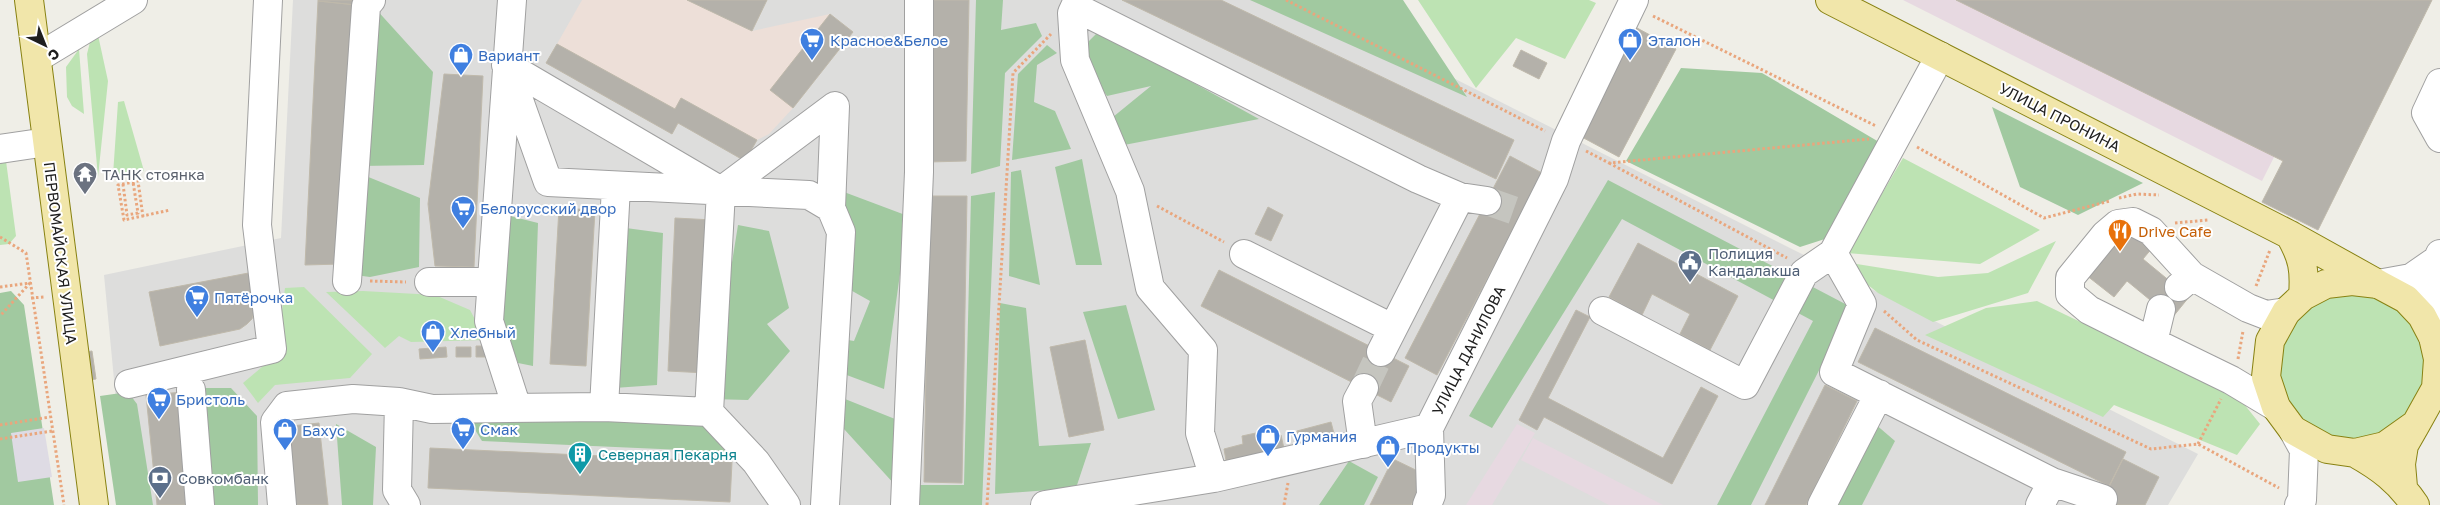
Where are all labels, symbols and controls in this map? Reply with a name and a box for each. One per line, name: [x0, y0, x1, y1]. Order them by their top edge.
north arrow: [20, 20, 70, 70]
supermarket icon: Красное&Белое: [799, 27, 825, 61]
shop icon: Эталон: [1617, 27, 1643, 61]
place label: Красное&Белое: [830, 31, 949, 49]
place label: Эталон: [1648, 31, 1701, 49]
shop icon: Вариант: [448, 42, 474, 76]
text: С: [45, 45, 64, 65]
place label: Вариант: [478, 46, 541, 64]
street label: УЛИЦА ПРОНИНА: [1996, 79, 2124, 155]
street label: ПЕРВОМАЙСКАЯ УЛИЦА: [41, 161, 81, 345]
temple icon: ТАНК стоянка: [72, 161, 98, 195]
place label: ТАНК стоянка: [102, 165, 205, 183]
supermarket icon: Белорусский двор: [450, 195, 476, 229]
place label: Белорусский двор: [480, 199, 616, 217]
restaurant icon: Drive Cafe: [2107, 218, 2133, 252]
place label: Drive Cafe: [2138, 222, 2212, 240]
place label: Полиция Кандалакша: [1708, 244, 1800, 279]
public building icon: Полиция Кандалакша: [1677, 249, 1703, 283]
street label: УЛИЦА ДАНИЛОВА: [1428, 282, 1508, 418]
supermarket icon: Пятёрочка: [184, 284, 210, 318]
place label: Пятёрочка: [214, 288, 293, 306]
shop icon: Хлебный: [420, 319, 446, 353]
place label: Хлебный: [450, 323, 516, 341]
supermarket icon: Бристоль: [146, 386, 172, 420]
place label: Бристоль: [176, 390, 245, 408]
supermarket icon: Смак: [450, 416, 476, 450]
shop icon: Бахус: [272, 417, 298, 451]
place label: Смак: [480, 420, 518, 438]
place label: Бахус: [302, 421, 345, 439]
shop icon: Гурмания: [1255, 423, 1281, 457]
place label: Гурмания: [1286, 427, 1357, 445]
shop icon: Продукты: [1375, 434, 1401, 468]
place label: Продукты: [1406, 438, 1480, 456]
building icon: Северная Пекарня: [567, 441, 593, 475]
place label: Северная Пекарня: [598, 445, 737, 463]
bank icon: Совкомбанк: [147, 465, 173, 499]
place label: Совкомбанк: [178, 469, 269, 487]

